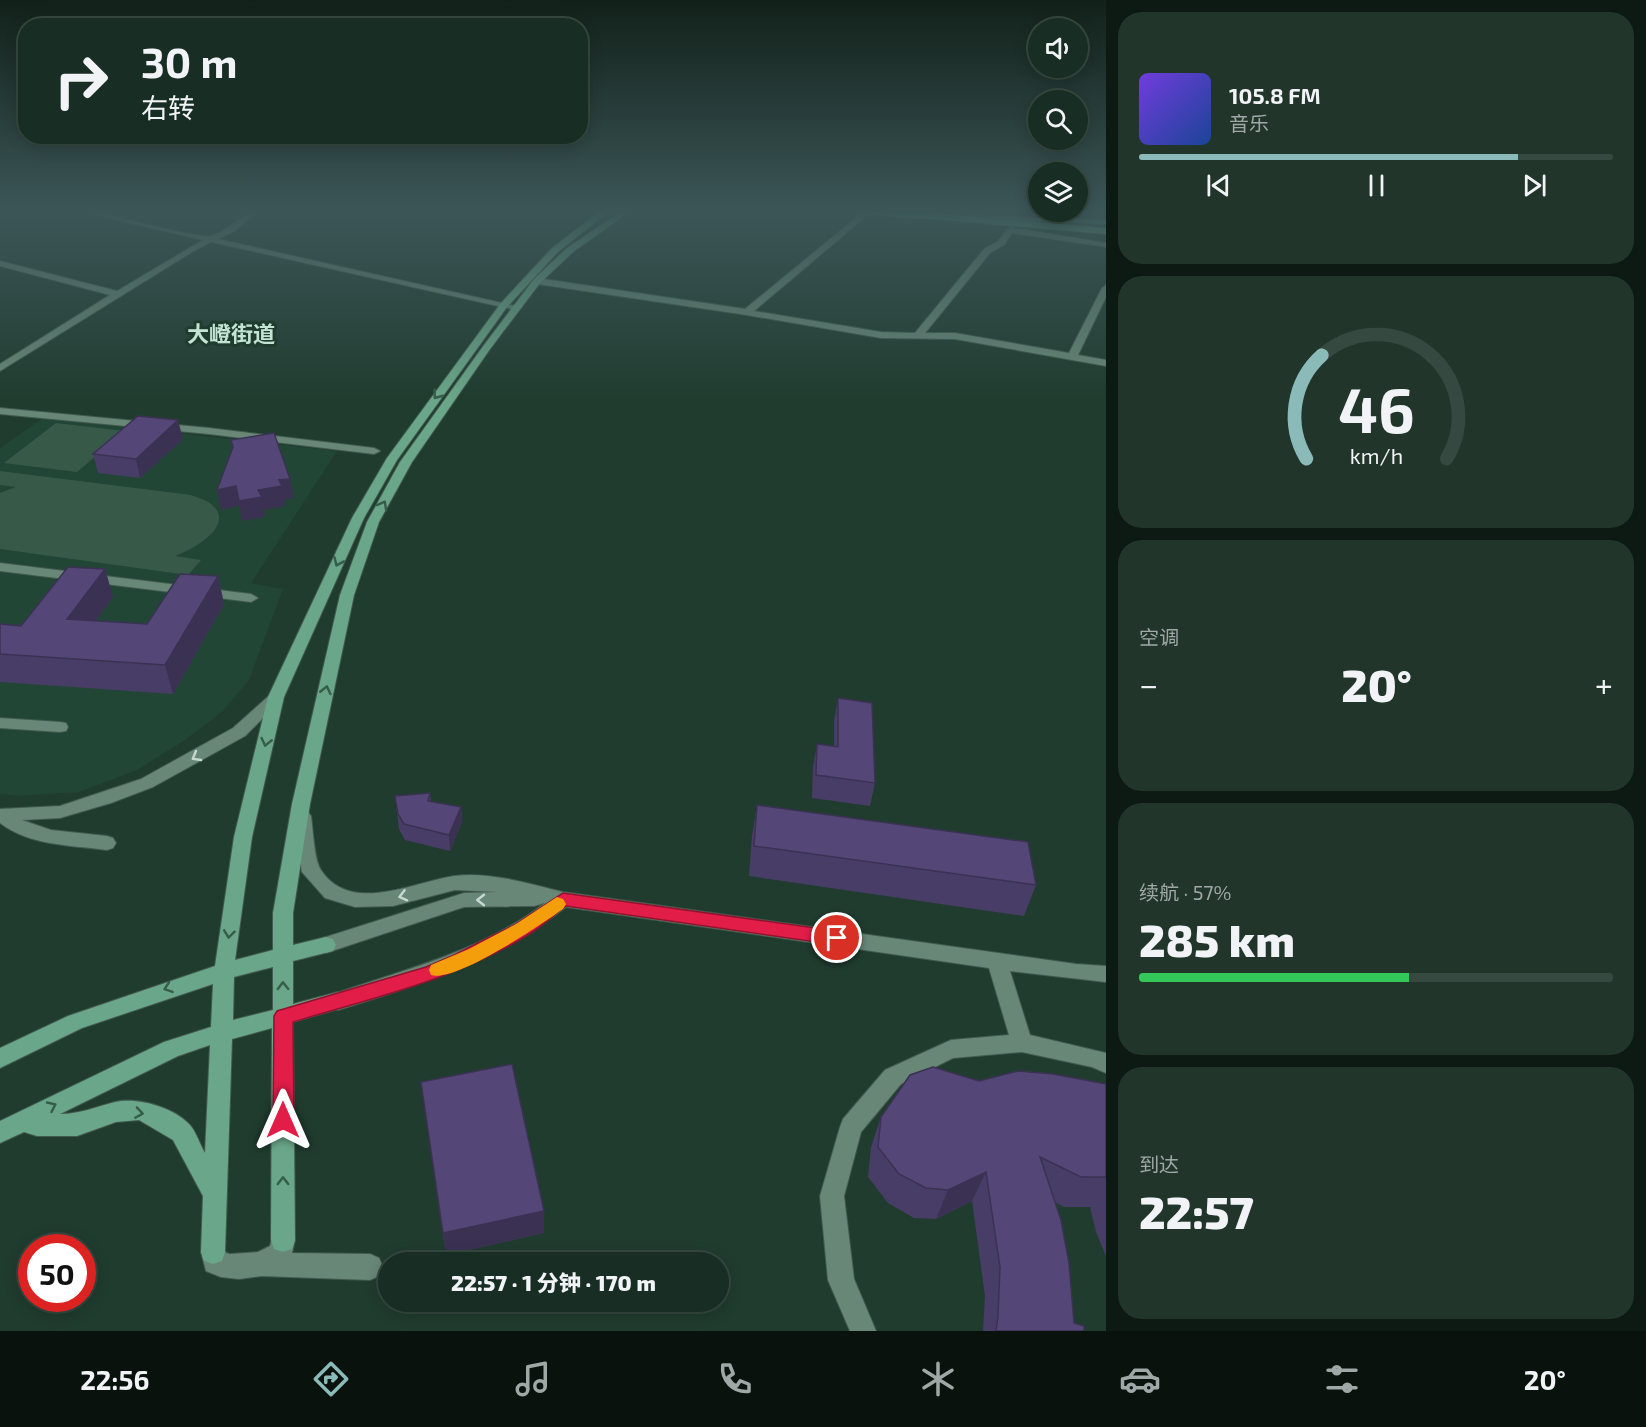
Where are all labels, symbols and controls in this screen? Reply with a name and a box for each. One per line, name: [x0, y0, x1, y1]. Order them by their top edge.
map controls: [1028, 18, 1088, 222]
button: sound: [1028, 18, 1088, 78]
text: 30 m: [141, 36, 237, 86]
icon: right: [42, 42, 120, 120]
text: 105.8 FM: [1229, 82, 1321, 108]
button: search: [1028, 90, 1088, 150]
text: 右转: [141, 91, 195, 123]
text: 音乐: [1229, 111, 1269, 135]
button: layers: [1028, 162, 1088, 222]
icon: previous: [1202, 169, 1235, 202]
icon: pause: [1360, 169, 1393, 202]
icon: next: [1518, 169, 1551, 202]
district label: 大嶝街道: [187, 320, 275, 346]
text: 46: [1338, 371, 1414, 446]
one-way arrow: [433, 388, 444, 399]
text: km/h: [1349, 443, 1403, 468]
one-way arrow: [376, 501, 387, 511]
one-way arrow: [333, 555, 345, 566]
text: 空调: [1139, 625, 1179, 649]
text: 20°: [1341, 657, 1412, 711]
text: −: [1139, 664, 1158, 704]
text: +: [1595, 664, 1613, 704]
one-way arrow: [319, 686, 332, 696]
one-way arrow: [260, 737, 273, 747]
one-way arrow: [192, 749, 202, 761]
text: 续航 · 57%: [1139, 880, 1231, 904]
one-way arrow: [398, 888, 408, 901]
one-way arrow: [477, 894, 486, 906]
pin: [811, 912, 862, 963]
text: 285 km: [1139, 912, 1295, 966]
icon: arrive: [820, 921, 853, 954]
one-way arrow: [223, 929, 236, 938]
one-way arrow: [163, 981, 174, 994]
one-way arrow: [277, 982, 289, 991]
position arrow: [251, 1088, 315, 1152]
one-way arrow: [46, 1101, 57, 1113]
one-way arrow: [134, 1106, 144, 1118]
text: 到达: [1139, 1152, 1179, 1176]
one-way arrow: [277, 1177, 289, 1186]
text: 22:57: [1139, 1184, 1254, 1238]
speed limit sign: 50: [18, 1234, 96, 1312]
text: 22:57 · 1 分钟 · 170 m: [451, 1269, 656, 1295]
icon: directions: [310, 1358, 352, 1400]
icon: music: [512, 1358, 554, 1400]
icon: phone: [714, 1358, 756, 1400]
icon: climate: [917, 1358, 959, 1400]
icon: car: [1119, 1358, 1161, 1400]
icon: filters: [1321, 1358, 1363, 1400]
text: 22:56: [80, 1363, 149, 1395]
text: 20°: [1524, 1363, 1566, 1395]

